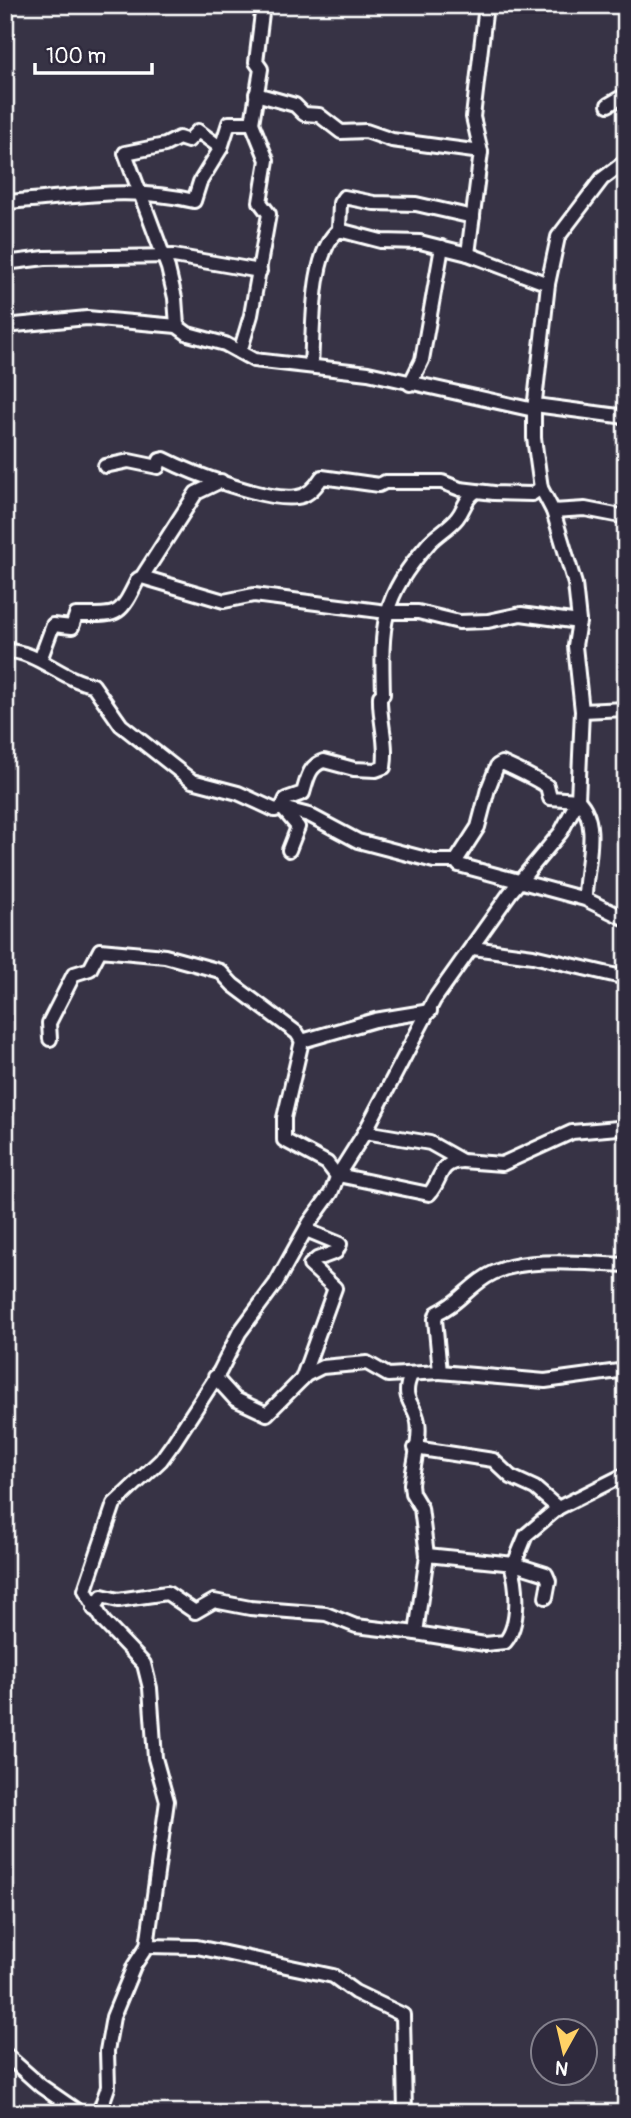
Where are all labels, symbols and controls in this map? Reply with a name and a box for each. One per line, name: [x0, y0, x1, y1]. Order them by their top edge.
scale bar: [35, 32, 152, 76]
text: 100 m: [46, 43, 106, 70]
north arrow: [530, 2016, 600, 2086]
text: N: [554, 2055, 570, 2081]

